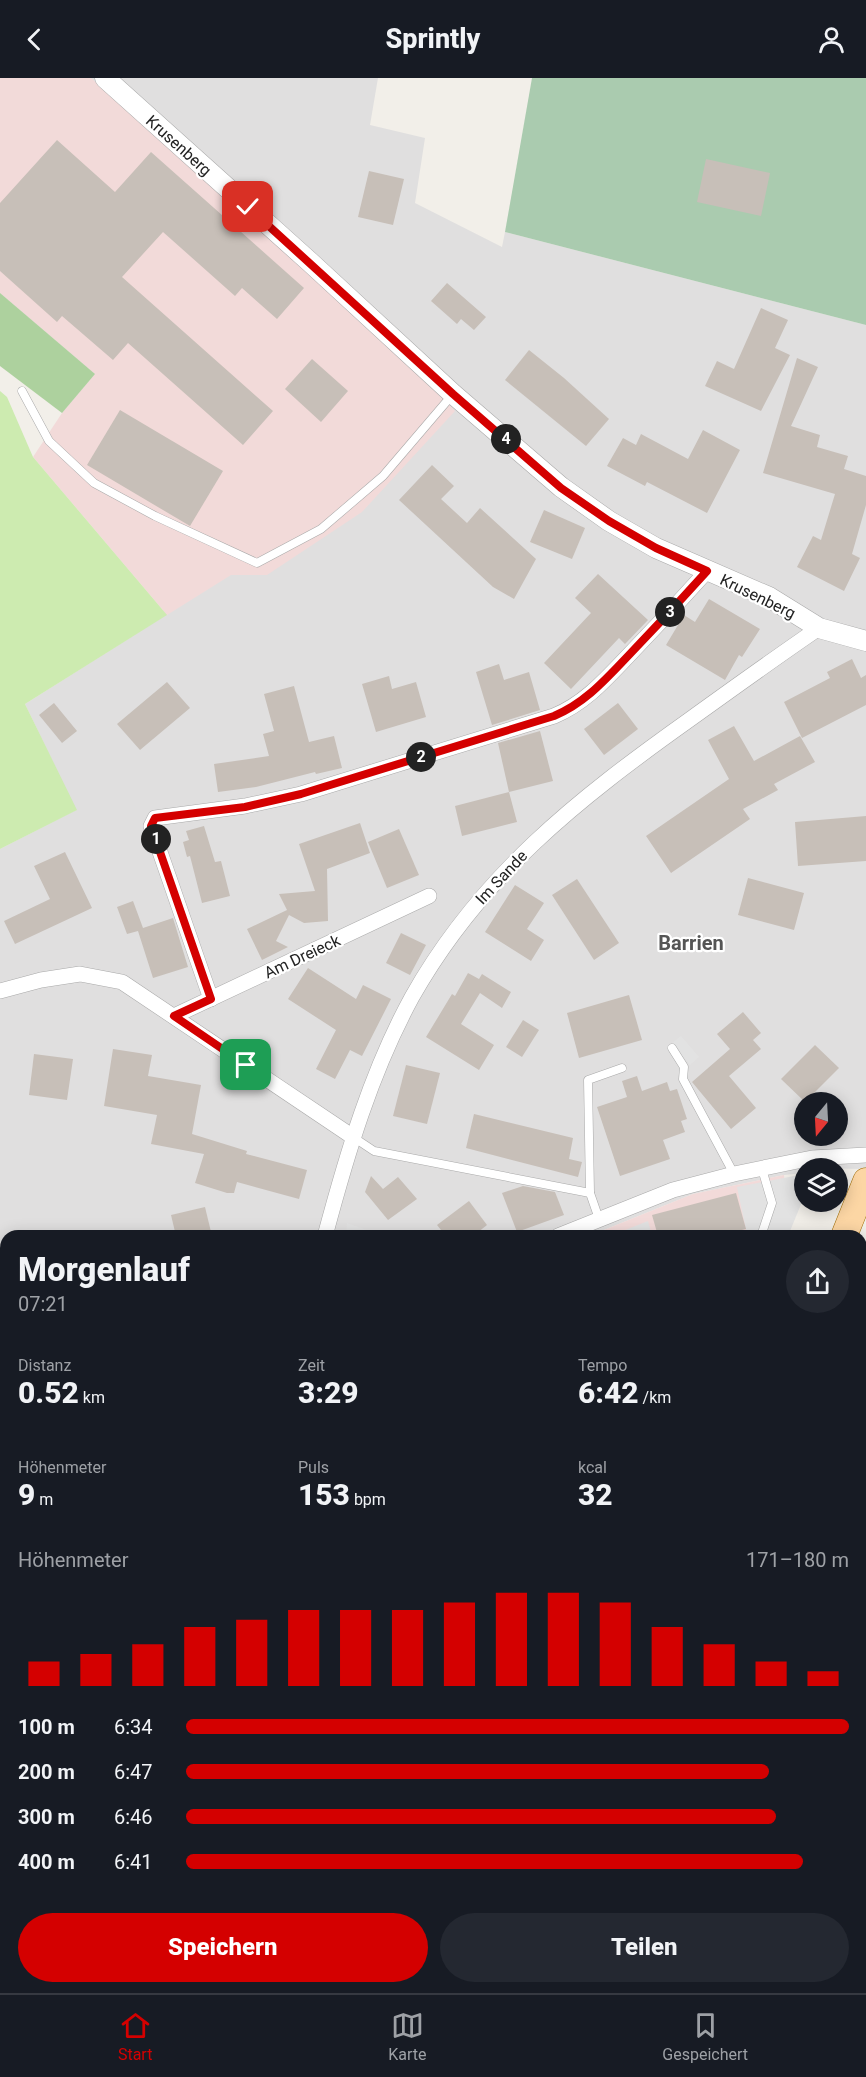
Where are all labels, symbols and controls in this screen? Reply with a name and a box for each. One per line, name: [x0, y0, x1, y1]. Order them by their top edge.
icon: back: [18, 23, 51, 56]
text: Sprintly: [386, 23, 480, 55]
icon: person: [815, 23, 848, 56]
street label: Krusenberg: [142, 111, 215, 180]
pin: [222, 181, 273, 232]
icon: check: [231, 190, 264, 223]
pin: 4: [491, 424, 521, 454]
text: 4: [501, 429, 511, 448]
street label: Krusenberg: [717, 570, 799, 623]
pin: 3: [655, 597, 685, 627]
text: 3: [665, 602, 675, 621]
pin: 2: [406, 742, 436, 772]
text: 2: [416, 747, 426, 766]
pin: 1: [141, 824, 171, 854]
text: 1: [151, 829, 161, 848]
street label: Im Sande: [472, 846, 531, 908]
street label: Am Dreieck: [261, 930, 344, 982]
district label: Barrien: [658, 931, 724, 955]
pin: [220, 1039, 271, 1090]
icon: arrive: [229, 1048, 262, 1081]
north arrow: [794, 1092, 848, 1146]
map controls: [794, 1092, 848, 1212]
button: layers: [794, 1158, 848, 1212]
text: Morgenlauf: [18, 1250, 190, 1289]
button: share: [786, 1250, 849, 1313]
text: 07:21: [18, 1292, 68, 1316]
text: Distanz: [18, 1356, 71, 1375]
text: Zeit: [298, 1356, 325, 1375]
text: Tempo: [578, 1356, 627, 1375]
text: 0.52: [18, 1375, 79, 1410]
text: 3:29: [298, 1375, 359, 1410]
text: 6:42: [578, 1375, 639, 1410]
text: km: [79, 1388, 105, 1407]
text: /km: [639, 1388, 671, 1407]
text: Höhenmeter: [18, 1458, 106, 1477]
text: Puls: [298, 1458, 329, 1477]
text: kcal: [578, 1458, 607, 1477]
text: 9: [18, 1477, 35, 1512]
text: 153: [298, 1477, 350, 1512]
text: 32: [578, 1477, 613, 1512]
text: m: [35, 1490, 53, 1509]
text: bpm: [350, 1490, 386, 1509]
text: Höhenmeter: [18, 1548, 128, 1572]
text: 171–180 m: [746, 1548, 849, 1572]
text: 100 m: [18, 1715, 75, 1739]
text: 6:34: [114, 1715, 153, 1739]
text: 200 m: [18, 1760, 75, 1784]
text: 6:47: [114, 1760, 153, 1784]
text: 300 m: [18, 1805, 75, 1829]
text: 6:46: [114, 1805, 153, 1829]
text: 400 m: [18, 1850, 75, 1874]
text: 6:41: [114, 1850, 153, 1874]
button: Speichern: [18, 1913, 428, 1982]
button: Teilen: [440, 1913, 849, 1982]
tab: Start: [118, 2009, 152, 2064]
tab: Karte: [388, 2009, 427, 2064]
tab: Gespeichert: [662, 2009, 748, 2064]

